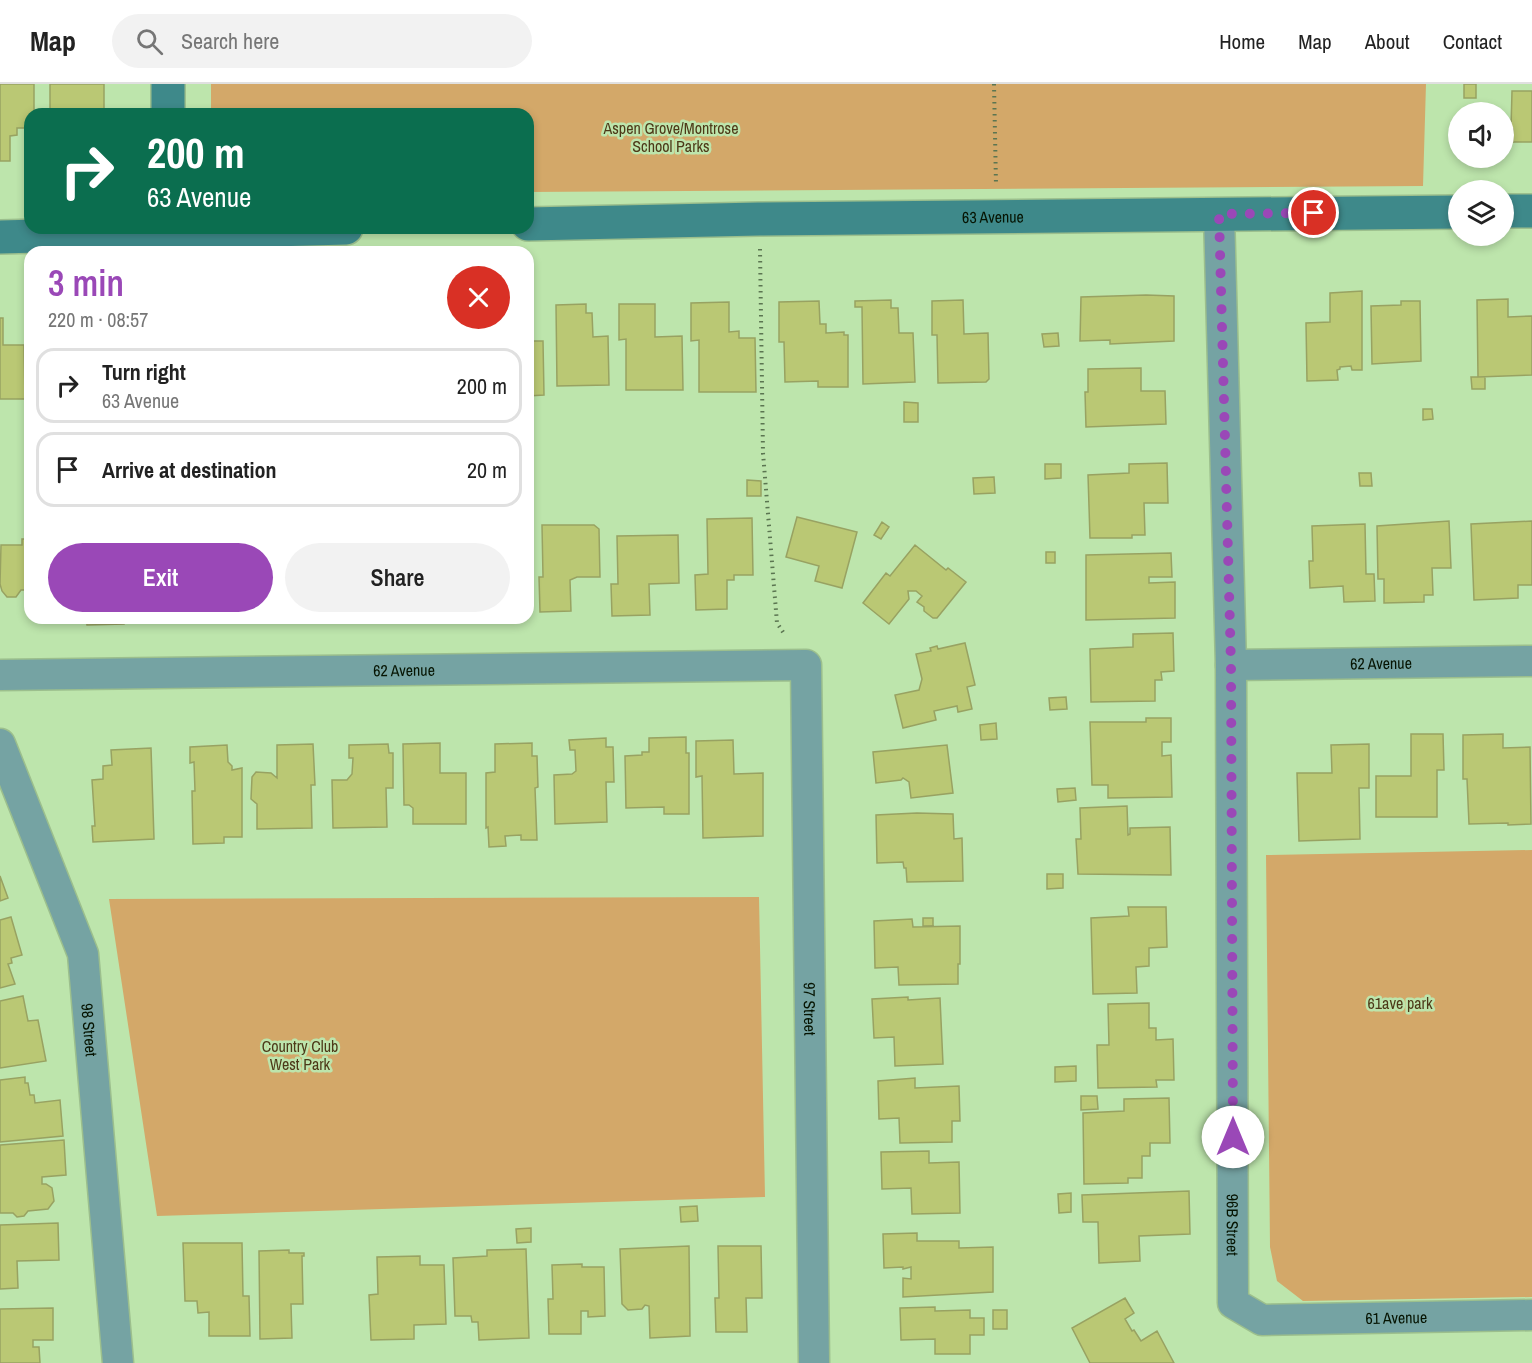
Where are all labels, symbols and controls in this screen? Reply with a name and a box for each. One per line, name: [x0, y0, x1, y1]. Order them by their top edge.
search box: [112, 14, 532, 68]
text: Map: [30, 22, 76, 60]
icon: search: [133, 25, 166, 58]
text: Search here: [181, 26, 279, 56]
text: Home: [1219, 27, 1265, 56]
text: Map: [1298, 27, 1332, 56]
text: About: [1365, 27, 1410, 56]
text: Contact: [1443, 27, 1502, 56]
map controls: [1448, 102, 1514, 246]
button: sound: [1448, 102, 1514, 168]
park label: Aspen Grove/Montrose School Parks: [603, 117, 738, 157]
text: 200 m: [147, 125, 245, 181]
icon: right: [48, 132, 126, 210]
text: 63 Avenue: [147, 179, 251, 215]
button: layers: [1448, 180, 1514, 246]
pin: [1288, 187, 1339, 238]
icon: arrive: [1297, 196, 1330, 229]
street label: 63 Avenue: [962, 205, 1024, 228]
text: 3 min: [48, 259, 124, 307]
button: close: [447, 266, 510, 329]
text: 220 m · 08:57: [48, 306, 148, 333]
text: Turn right: [102, 357, 186, 387]
icon: right: [51, 369, 84, 402]
text: 200 m: [457, 371, 507, 401]
text: 63 Avenue: [102, 387, 179, 414]
icon: arrive: [51, 453, 84, 486]
text: Arrive at destination: [102, 455, 276, 485]
text: 20 m: [467, 455, 507, 485]
button: Exit: [48, 543, 273, 612]
button: Share: [285, 543, 510, 612]
street label: 62 Avenue: [1350, 652, 1412, 674]
street label: 62 Avenue: [373, 659, 435, 681]
street label: 97 Street: [799, 982, 821, 1036]
park label: 61ave park: [1368, 992, 1433, 1014]
street label: 98 Street: [76, 1002, 103, 1058]
park label: Country Club West Park: [262, 1035, 338, 1075]
position arrow: [1201, 1105, 1265, 1169]
street label: 96B Street: [1222, 1194, 1244, 1256]
street label: 61 Avenue: [1365, 1306, 1427, 1329]

